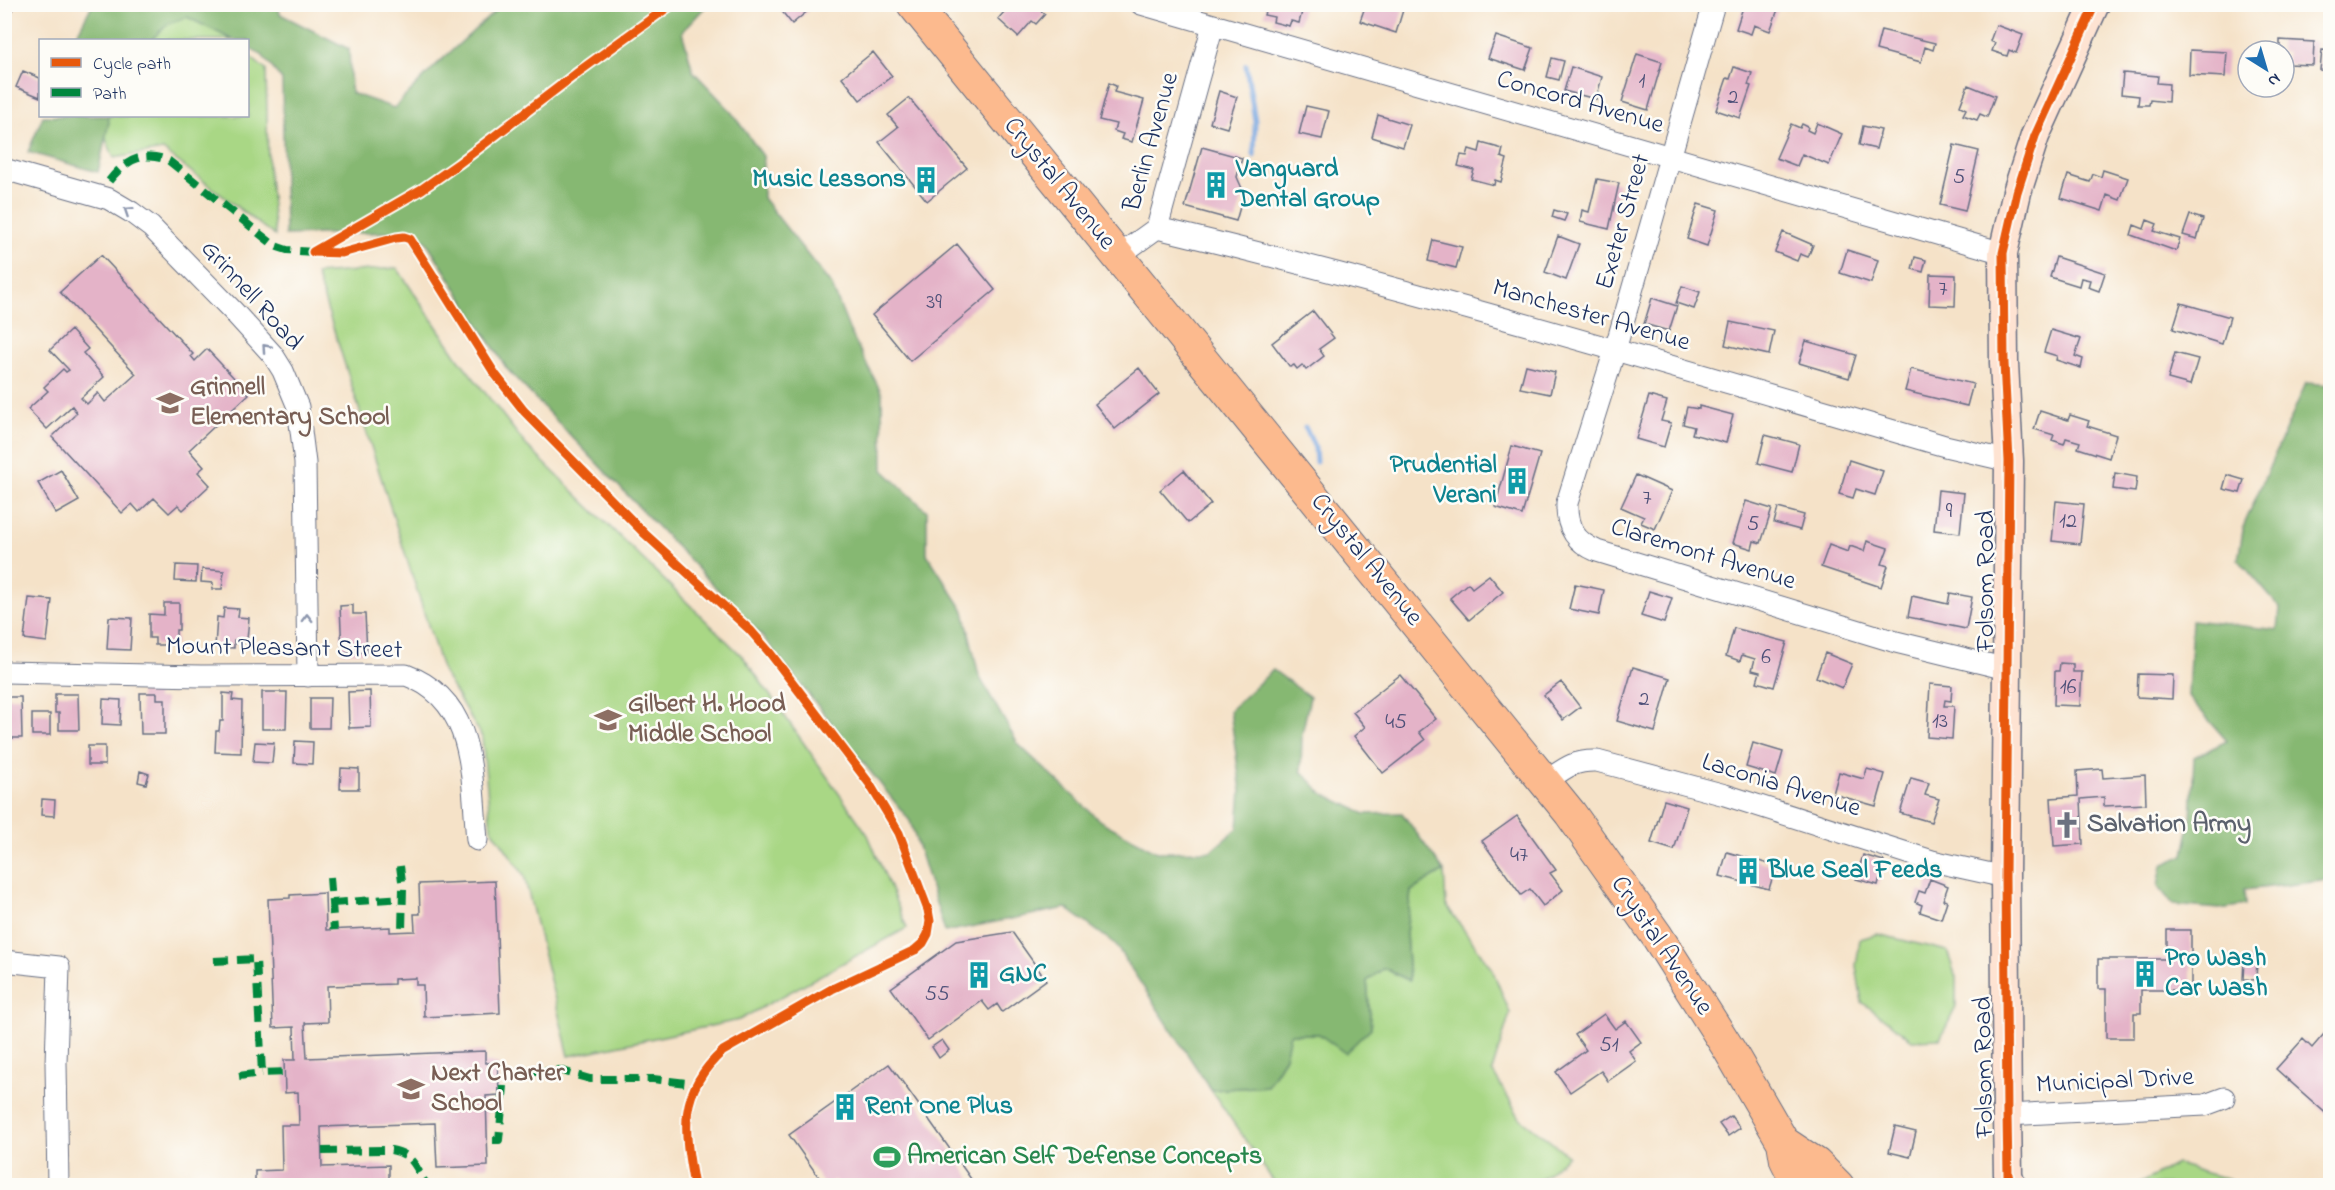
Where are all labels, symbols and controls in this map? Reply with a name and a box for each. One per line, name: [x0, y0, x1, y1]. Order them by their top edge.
legend: [39, 39, 249, 117]
north arrow: [2236, 39, 2296, 99]
text: Cycle path: [93, 52, 171, 78]
street label: Concord Avenue: [1492, 61, 1669, 145]
house number: 1: [1639, 66, 1646, 98]
text: N: [2262, 67, 2285, 92]
street label: Berlin Avenue: [1114, 68, 1190, 217]
text: Path: [93, 82, 127, 108]
house number: 2: [1728, 82, 1739, 114]
street label: Crystal Avenue: [993, 109, 1125, 259]
street label: Exeter Street: [1587, 149, 1662, 294]
place label: Vanguard Dental Group: [1235, 151, 1380, 219]
place label: Music Lessons: [752, 161, 906, 199]
house number: 5: [1953, 162, 1965, 194]
building icon: Music Lessons: [911, 165, 941, 195]
building icon: Vanguard Dental Group: [1201, 170, 1231, 200]
one-way arrow: [124, 207, 135, 218]
street label: Grinnell Road: [191, 232, 312, 360]
street label: Manchester Avenue: [1488, 270, 1695, 362]
house number: 7: [1938, 274, 1948, 306]
house number: 39: [926, 287, 942, 319]
one-way arrow: [262, 344, 273, 355]
place label: Grinnell Elementary School: [190, 369, 389, 437]
school or university icon: Grinnell Elementary School: [155, 388, 185, 418]
place label: Prudential Verani: [1390, 447, 1497, 515]
building icon: Prudential Verani: [1502, 466, 1532, 496]
house number: 7: [1642, 483, 1652, 515]
street label: Crystal Avenue: [1300, 485, 1432, 635]
house number: 9: [1946, 496, 1953, 528]
house number: 12: [2059, 506, 2077, 538]
street label: Claremont Avenue: [1606, 509, 1801, 601]
house number: 5: [1747, 509, 1759, 541]
street label: Folsom Road: [1968, 510, 2006, 653]
one-way arrow: [300, 613, 313, 622]
street label: Mount Pleasant Street: [165, 628, 403, 670]
house number: 6: [1761, 642, 1771, 674]
house number: 16: [2060, 672, 2077, 704]
house number: 2: [1639, 684, 1650, 716]
place label: Gilbert H. Hood Middle School: [628, 686, 786, 754]
school or university icon: Gilbert H. Hood Middle School: [593, 705, 623, 735]
house number: 13: [1932, 706, 1948, 738]
house number: 45: [1385, 707, 1407, 739]
street label: Laconia Avenue: [1697, 744, 1866, 828]
place label: Salvation Army: [2087, 806, 2251, 844]
church icon: Salvation Army: [2052, 810, 2082, 840]
house number: 47: [1510, 840, 1528, 872]
place label: Blue Seal Feeds: [1767, 852, 1943, 890]
building icon: Blue Seal Feeds: [1733, 856, 1763, 886]
street label: Crystal Avenue: [1600, 868, 1722, 1024]
place label: Pro Wash Car Wash: [2165, 940, 2268, 1008]
place label: GNC: [999, 956, 1047, 994]
building icon: Pro Wash Car Wash: [2130, 959, 2160, 989]
building icon: GNC: [964, 960, 994, 990]
house number: 55: [924, 979, 950, 1011]
street label: Folsom Road: [1965, 995, 2005, 1139]
house number: 51: [1599, 1030, 1619, 1062]
place label: Next Charter School: [431, 1055, 565, 1123]
street label: Municipal Drive: [2035, 1059, 2195, 1105]
school or university icon: Next Charter School: [396, 1074, 426, 1104]
place label: Rent One Plus: [865, 1088, 1013, 1126]
building icon: Rent One Plus: [830, 1092, 860, 1122]
place label: American Self Defense Concepts: [907, 1138, 1262, 1176]
sports icon: American Self Defense Concepts: [872, 1142, 902, 1172]

